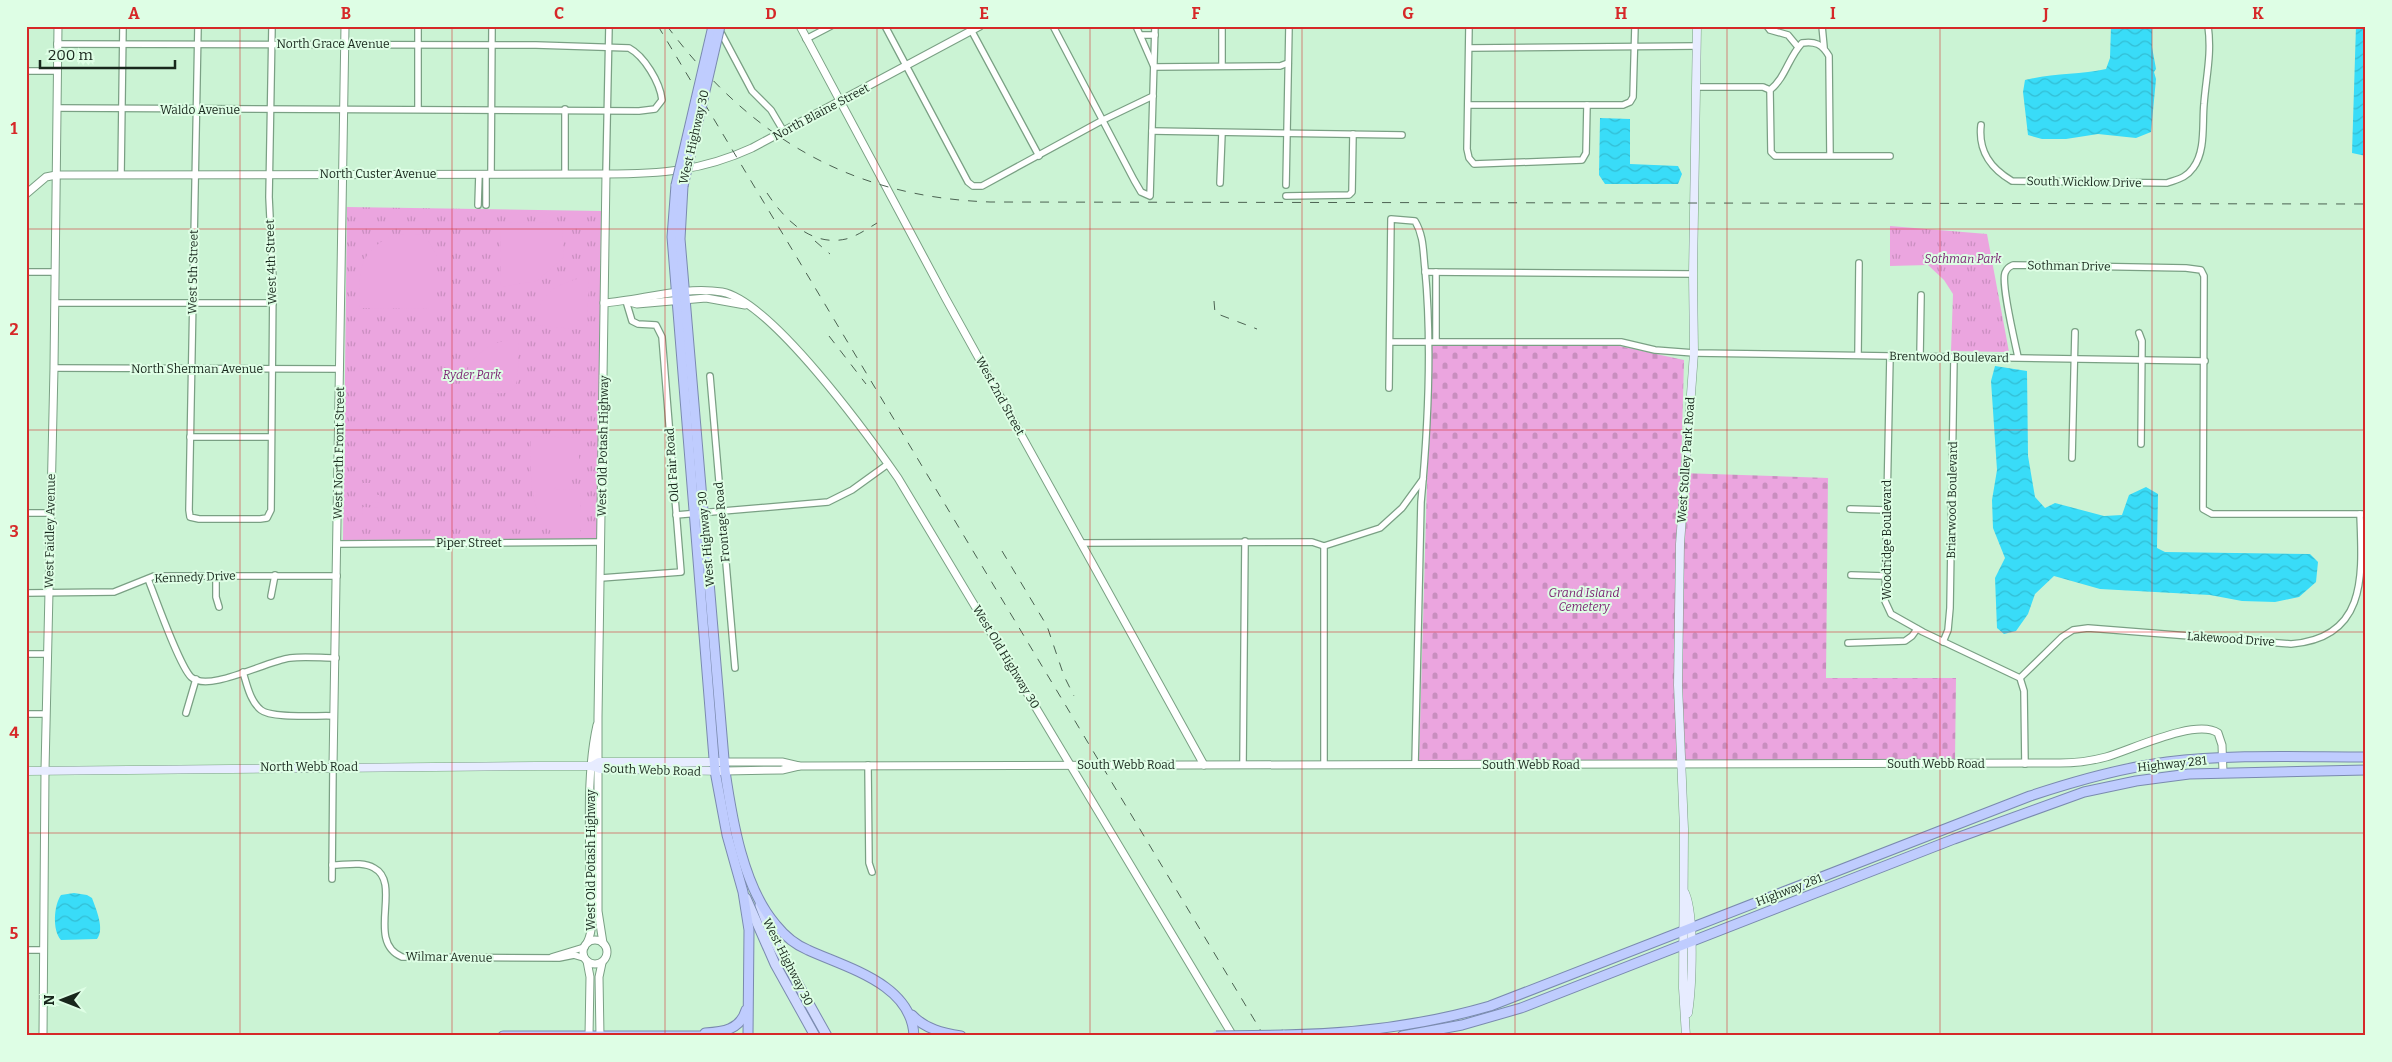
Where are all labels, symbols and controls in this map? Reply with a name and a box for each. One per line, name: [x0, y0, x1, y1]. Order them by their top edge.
text: A: [128, 4, 140, 23]
text: B: [341, 4, 351, 23]
text: C: [554, 4, 564, 23]
text: D: [765, 4, 777, 23]
text: E: [979, 4, 989, 23]
text: F: [1192, 4, 1201, 23]
text: G: [1402, 4, 1414, 23]
text: H: [1615, 4, 1628, 23]
text: I: [1830, 4, 1836, 23]
text: J: [2042, 4, 2049, 23]
text: K: [2252, 4, 2264, 23]
street label: North Grace Avenue: [276, 37, 390, 51]
scale bar: [40, 38, 175, 70]
text: 200 m: [48, 46, 93, 64]
street label: North Blaine Street: [770, 80, 872, 143]
street label: West Highway 30: [676, 89, 712, 185]
street label: Waldo Avenue: [160, 103, 240, 117]
text: 1: [11, 119, 18, 138]
street label: North Custer Avenue: [320, 167, 436, 181]
street label: South Wicklow Drive: [2026, 174, 2142, 190]
street label: West 4th Street: [262, 218, 279, 305]
street label: West 5th Street: [185, 229, 201, 315]
park label: Sothman Park: [1924, 252, 2002, 266]
street label: Sothman Drive: [2027, 258, 2111, 274]
text: 2: [9, 320, 19, 339]
street label: Brentwood Boulevard: [1889, 349, 2009, 365]
street label: West 2nd Street: [973, 354, 1028, 438]
street label: North Sherman Avenue: [131, 362, 263, 376]
park label: Ryder Park: [443, 368, 502, 382]
street label: West Old Potash Highway: [595, 375, 611, 517]
street label: West North Front Street: [331, 386, 347, 519]
street label: West Stolley Park Road: [1675, 396, 1697, 524]
street label: Old Fair Road: [662, 427, 682, 503]
street label: Briarwood Boulevard: [1944, 441, 1960, 559]
street label: West Faidley Avenue: [42, 473, 58, 589]
street label: Woodridge Boulevard: [1880, 480, 1894, 600]
street label: Frontage Road: [712, 481, 732, 563]
street label: West Highway 30: [695, 491, 717, 587]
text: 3: [9, 522, 19, 541]
street label: Piper Street: [436, 536, 503, 550]
street label: Kennedy Drive: [154, 569, 236, 585]
park label: Grand Island Cemetery: [1548, 586, 1620, 614]
street label: West Old Highway 30: [970, 603, 1042, 711]
street label: Lakewood Drive: [2187, 629, 2275, 649]
text: 4: [9, 723, 19, 742]
street label: Highway 281: [2137, 753, 2208, 775]
street label: South Webb Road: [1887, 757, 1985, 771]
street label: South Webb Road: [1077, 758, 1175, 772]
street label: South Webb Road: [1482, 758, 1580, 772]
street label: North Webb Road: [260, 760, 358, 774]
street label: South Webb Road: [603, 761, 701, 779]
street label: West Old Potash Highway: [584, 789, 598, 931]
street label: Highway 281: [1754, 871, 1824, 909]
street label: West Highway 30: [760, 916, 816, 1008]
text: 5: [10, 924, 19, 943]
street label: Wilmar Avenue: [406, 949, 492, 965]
north arrow: [38, 974, 88, 1024]
text: N: [41, 994, 58, 1005]

